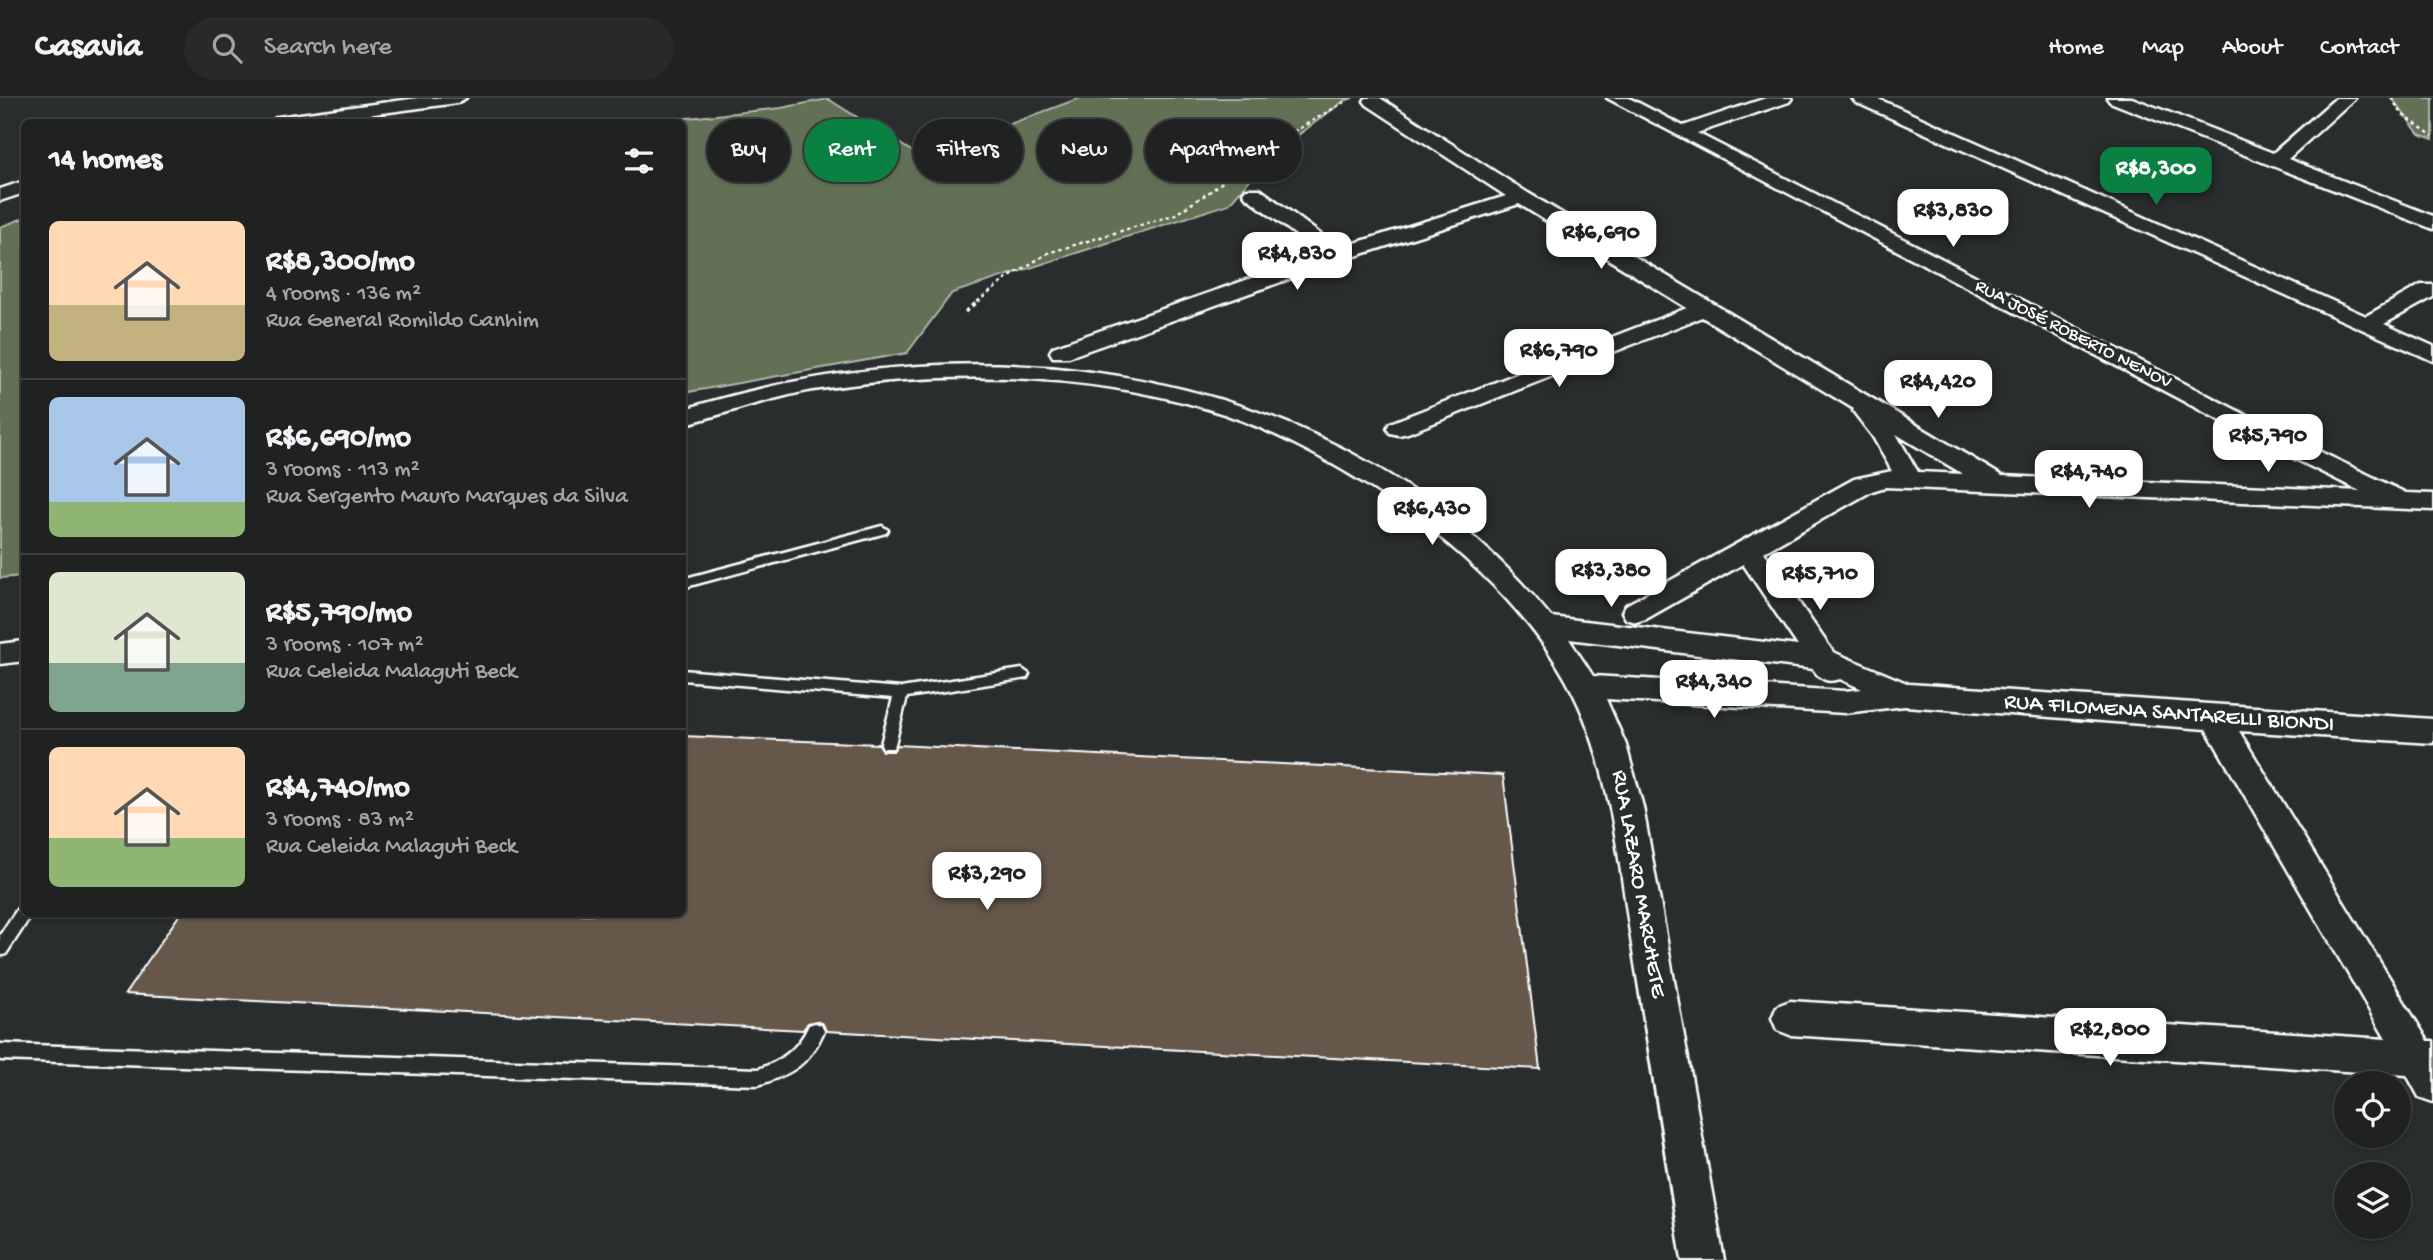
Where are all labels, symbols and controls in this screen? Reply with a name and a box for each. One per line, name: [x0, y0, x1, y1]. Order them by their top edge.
search box: [184, 17, 674, 80]
text: Casavia: [35, 29, 142, 67]
icon: search: [208, 29, 246, 67]
text: Search here: [264, 33, 392, 64]
text: Home: [2048, 34, 2104, 63]
text: Map: [2142, 34, 2184, 63]
text: About: [2222, 34, 2282, 63]
text: Contact: [2320, 34, 2398, 63]
chip: Buy: [707, 119, 790, 182]
chip: Rent: [804, 119, 899, 182]
chip: Filters: [913, 119, 1023, 182]
chip: New: [1037, 119, 1131, 182]
chip: Apartment: [1145, 119, 1302, 182]
icon: filters: [620, 142, 658, 180]
text: 14 homes: [49, 144, 162, 179]
pin: R$8,300: [2091, 148, 2221, 207]
text: R$8,300: [2116, 156, 2196, 183]
pin: R$3,830: [1888, 190, 2018, 249]
text: R$3,830: [1913, 198, 1993, 225]
pin: R$6,690: [1536, 212, 1666, 271]
text: R$6,690: [1562, 220, 1640, 247]
pin: R$4,830: [1232, 232, 1362, 292]
text: R$4,830: [1258, 241, 1336, 268]
text: R$8,300/mo: [266, 246, 415, 281]
icon: home: [105, 249, 189, 333]
street label: RUA JOSÉ ROBERTO NENOV: [1971, 275, 2175, 395]
text: 4 rooms · 136 m²: [266, 281, 421, 308]
text: Rua General Romildo Canhim: [266, 308, 539, 335]
pin: R$6,790: [1494, 330, 1624, 389]
text: R$6,790: [1520, 338, 1598, 365]
pin: R$4,420: [1873, 360, 2003, 420]
text: R$4,420: [1900, 369, 1976, 396]
pin: R$5,790: [2203, 414, 2333, 474]
text: R$6,690/mo: [266, 422, 411, 457]
text: R$5,790: [2229, 423, 2307, 450]
icon: home: [105, 425, 189, 509]
pin: R$4,740: [2024, 450, 2154, 510]
text: 3 rooms · 113 m²: [266, 457, 420, 484]
text: R$4,740: [2051, 459, 2127, 486]
text: Rua Sergento Mauro Marques da Silva: [266, 484, 628, 511]
pin: R$6,430: [1367, 488, 1497, 547]
text: R$6,430: [1393, 496, 1471, 523]
pin: R$3,380: [1546, 550, 1676, 609]
pin: R$5,710: [1755, 552, 1885, 612]
text: R$3,380: [1571, 558, 1651, 585]
text: R$5,710: [1782, 561, 1858, 588]
text: R$5,790/mo: [266, 597, 412, 632]
icon: home: [105, 600, 189, 684]
text: 3 rooms · 107 m²: [266, 632, 424, 659]
text: Rua Celeida Malaguti Beck: [266, 659, 517, 686]
pin: R$4,340: [1649, 660, 1779, 720]
text: R$4,340: [1676, 669, 1752, 696]
street label: RUA FILOMENA SANTARELLI BIONDI: [2003, 689, 2335, 739]
street label: RUA LAZARO MARCHETE: [1605, 768, 1672, 1002]
text: R$4,740/mo: [266, 772, 410, 807]
icon: home: [105, 775, 189, 859]
text: 3 rooms · 83 m²: [266, 807, 414, 834]
text: Rua Celeida Malaguti Beck: [266, 834, 517, 861]
pin: R$3,290: [922, 852, 1052, 912]
text: R$3,290: [948, 861, 1026, 888]
pin: R$2,800: [2045, 1009, 2175, 1068]
text: R$2,800: [2070, 1017, 2150, 1044]
map controls: [2334, 1071, 2411, 1239]
button: locate: [2334, 1071, 2411, 1148]
button: layers: [2334, 1162, 2411, 1239]

